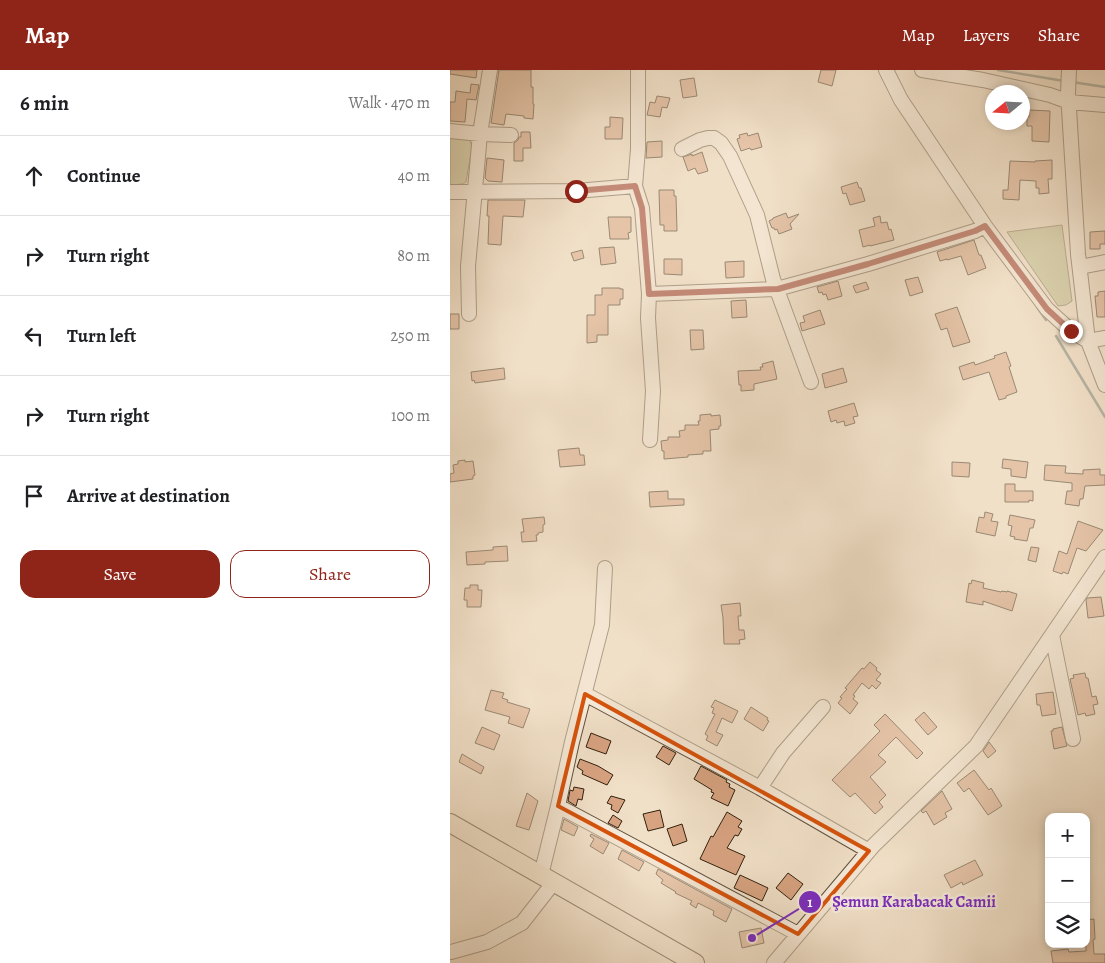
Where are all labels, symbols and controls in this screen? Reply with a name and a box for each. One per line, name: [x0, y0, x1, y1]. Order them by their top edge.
text: Map: [25, 19, 69, 51]
text: Map: [902, 23, 935, 47]
text: Layers: [963, 23, 1010, 47]
text: Share: [1038, 23, 1080, 47]
north arrow: [985, 85, 1030, 130]
text: 6 min: [20, 89, 69, 117]
text: Walk · 470 m: [349, 92, 430, 114]
icon: ahead: [20, 162, 48, 190]
text: Continue: [67, 163, 141, 189]
text: 40 m: [398, 165, 430, 187]
route start: [565, 180, 588, 203]
icon: right: [20, 242, 48, 270]
text: Turn right: [67, 243, 149, 269]
text: 80 m: [397, 245, 430, 267]
route end: [1060, 320, 1083, 343]
icon: left: [20, 322, 48, 350]
text: Turn left: [67, 323, 136, 349]
text: 250 m: [391, 325, 430, 347]
icon: right: [20, 402, 48, 430]
text: Turn right: [67, 403, 149, 429]
text: 100 m: [391, 405, 430, 427]
icon: arrive: [20, 482, 48, 510]
text: Arrive at destination: [67, 483, 230, 509]
button: Save: [20, 550, 220, 598]
button: Share: [230, 550, 430, 598]
map controls: [1045, 813, 1090, 948]
button: +: [1045, 813, 1090, 858]
button: −: [1045, 858, 1090, 903]
callout: Şemun Karabacak Camii: [797, 886, 1006, 917]
text: Şemun Karabacak Camii: [832, 891, 996, 913]
text: 1: [807, 892, 813, 912]
button: layers: [1045, 903, 1090, 948]

